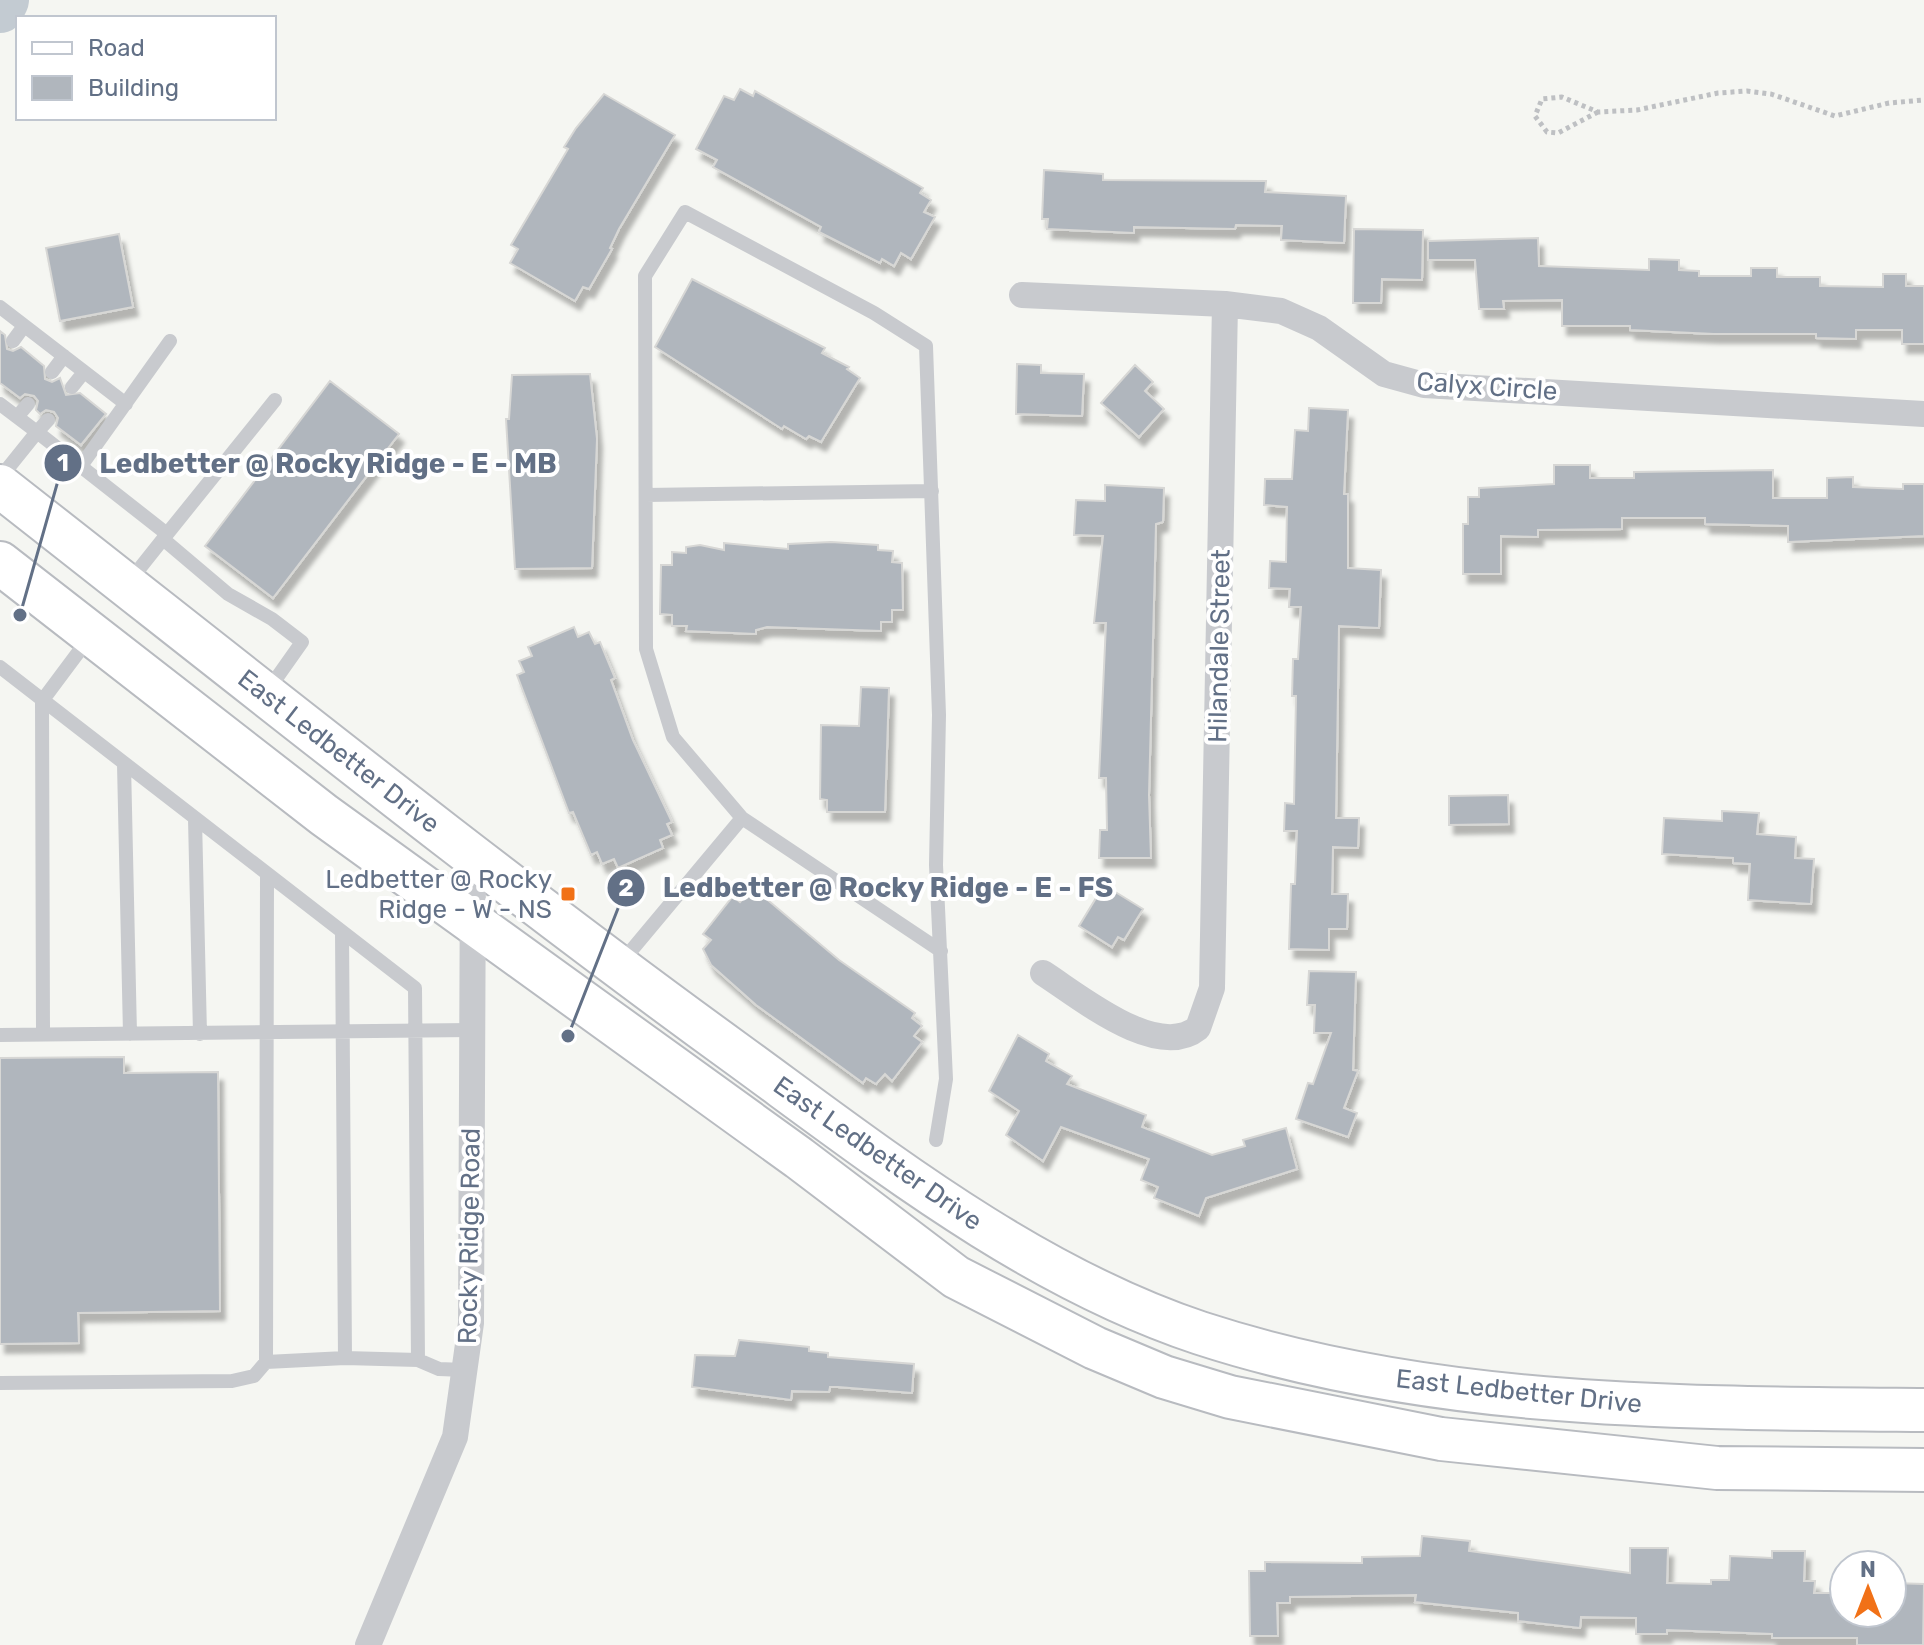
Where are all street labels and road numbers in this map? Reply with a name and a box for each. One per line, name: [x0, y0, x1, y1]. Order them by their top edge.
street label: Calyx Circle: [1415, 366, 1558, 407]
street label: Hilandale Street: [1202, 549, 1237, 743]
street label: East Ledbetter Drive: [232, 663, 446, 840]
street label: East Ledbetter Drive: [768, 1070, 988, 1237]
street label: Rocky Ridge Road: [452, 1128, 487, 1344]
street label: East Ledbetter Drive: [1394, 1363, 1644, 1420]

